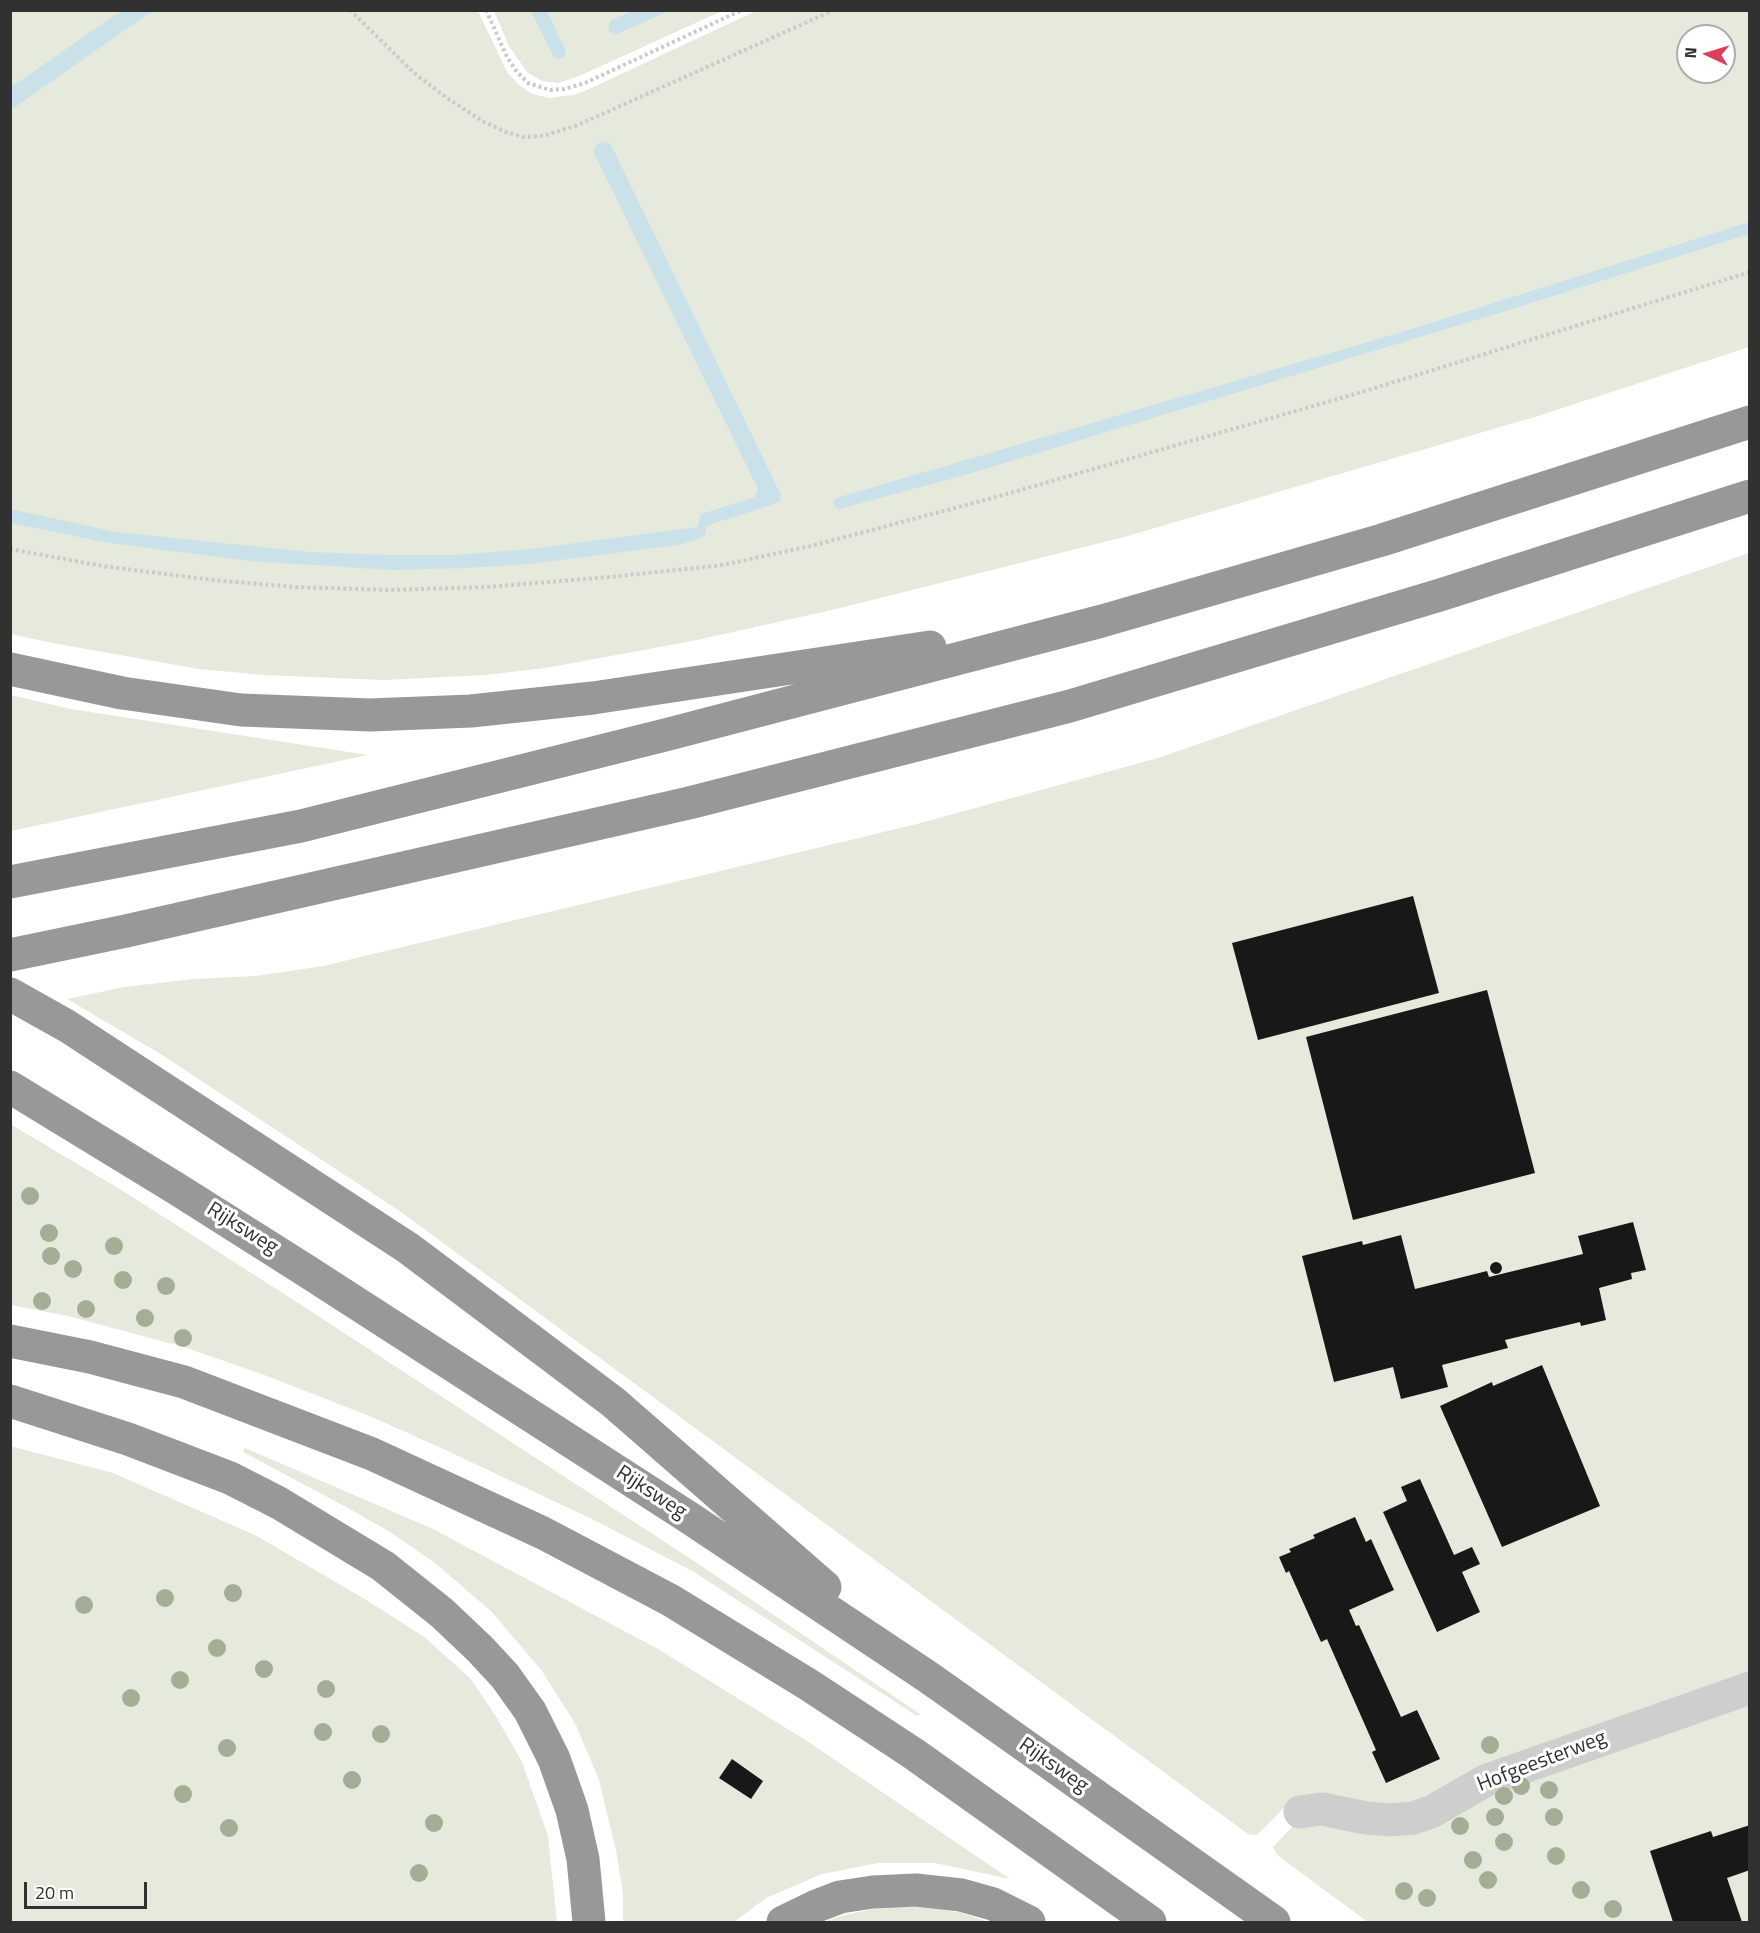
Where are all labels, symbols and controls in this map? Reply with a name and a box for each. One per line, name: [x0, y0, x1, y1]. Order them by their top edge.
north arrow: [1676, 24, 1736, 84]
text: N: [1678, 47, 1702, 59]
street label: Rijksweg: [202, 1197, 282, 1261]
street label: Rijksweg: [611, 1461, 691, 1525]
street label: Hofgeesterweg: [1474, 1726, 1610, 1798]
street label: Rijksweg: [1013, 1733, 1093, 1799]
scale bar: [27, 1870, 150, 1908]
text: 20 m: [35, 1879, 74, 1906]

